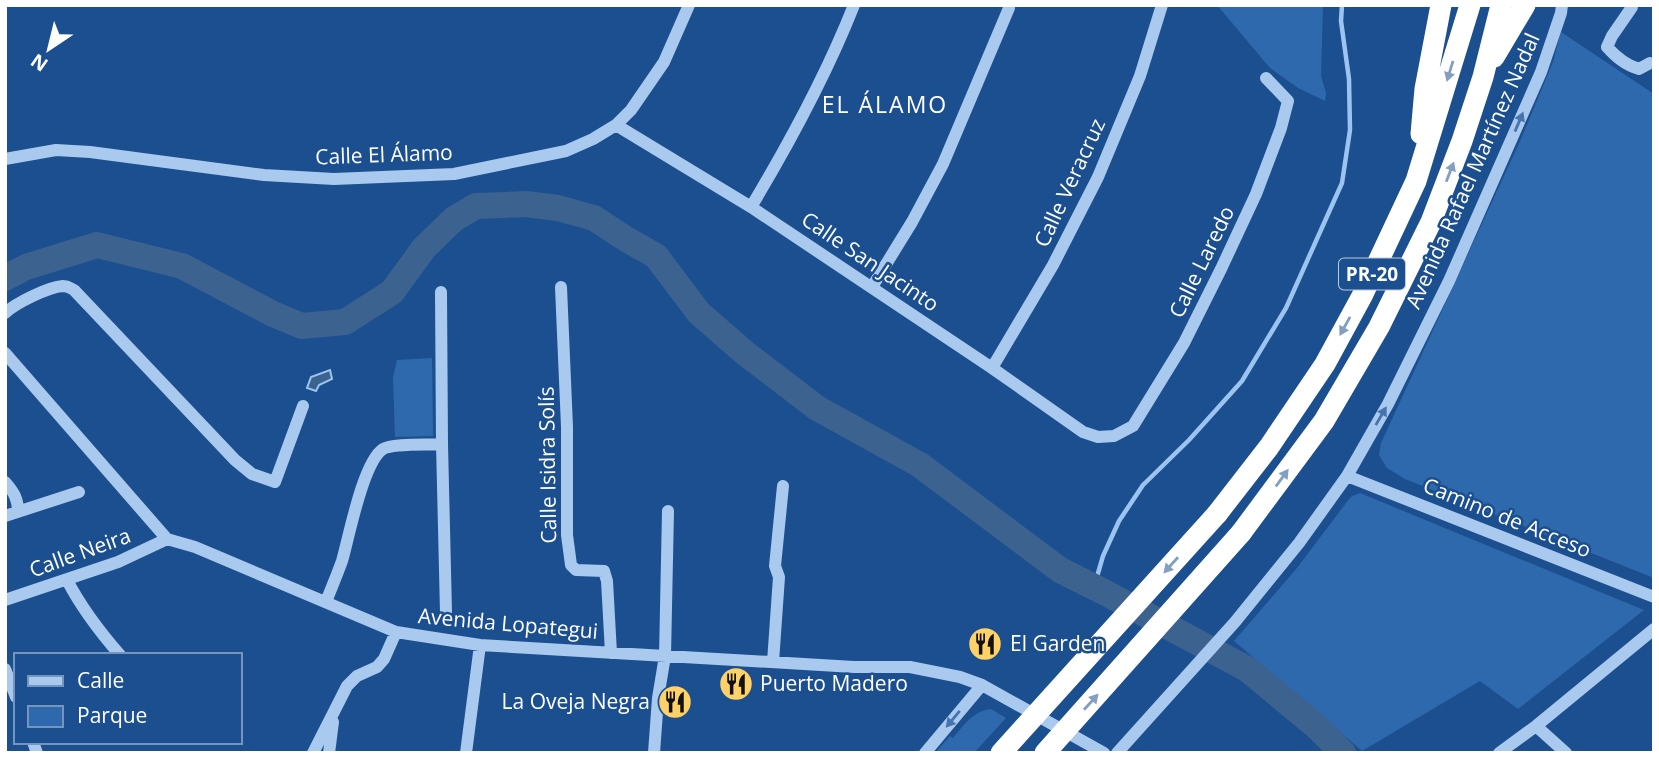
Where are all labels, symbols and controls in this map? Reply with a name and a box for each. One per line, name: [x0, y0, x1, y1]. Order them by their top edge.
north arrow: [14, 14, 84, 84]
street label: Avenida Rafael Martínez Nadal: [1399, 28, 1546, 313]
text: N: [25, 48, 53, 78]
one-way arrow: [1445, 60, 1455, 81]
district label: EL ÁLAMO: [822, 88, 948, 120]
one-way arrow: [1513, 112, 1525, 132]
street label: Calle Veracruz: [1027, 114, 1111, 251]
street label: Calle El Álamo: [315, 138, 453, 170]
one-way arrow: [1444, 162, 1455, 183]
street label: Calle Laredo: [1162, 201, 1240, 322]
street label: Calle San Jacinto: [796, 205, 945, 317]
road number: PR-20: [1339, 258, 1405, 290]
one-way arrow: [1340, 316, 1352, 336]
street label: Calle Isidra Solís: [532, 386, 562, 544]
one-way arrow: [1375, 407, 1387, 426]
one-way arrow: [1275, 469, 1289, 487]
street label: Camino de Acceso: [1419, 471, 1595, 563]
street label: Calle Neira: [25, 521, 134, 583]
one-way arrow: [1163, 556, 1179, 574]
street label: Avenida Lopategui: [417, 601, 599, 645]
restaurant icon: El Garden: [966, 625, 1004, 663]
place label: El Garden: [1010, 629, 1105, 657]
legend: [14, 653, 242, 744]
restaurant icon: Puerto Madero: [717, 665, 755, 703]
text: Calle: [77, 666, 124, 694]
place label: Puerto Madero: [760, 669, 908, 697]
restaurant icon: La Oveja Negra: [656, 683, 694, 721]
place label: La Oveja Negra: [502, 687, 650, 715]
one-way arrow: [1082, 694, 1098, 711]
text: Parque: [77, 701, 147, 729]
one-way arrow: [945, 710, 961, 728]

